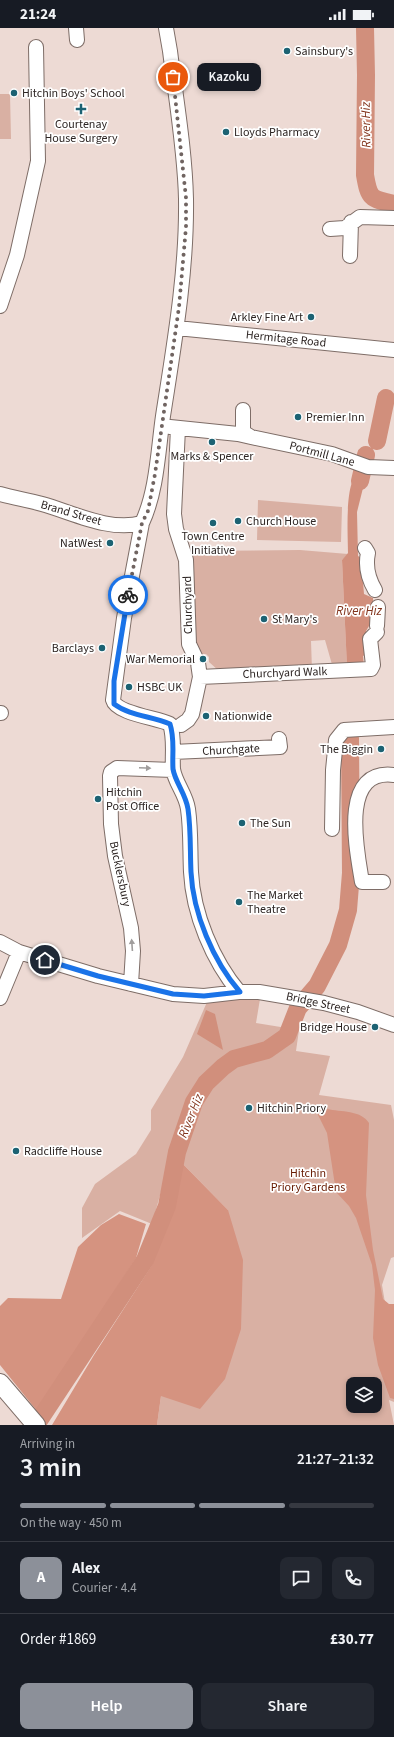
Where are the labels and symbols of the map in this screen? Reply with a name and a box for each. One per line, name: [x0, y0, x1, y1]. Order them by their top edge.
place label: Sainsbury's: [295, 43, 353, 60]
marker: Sainsbury's: [282, 46, 292, 56]
pin: [156, 60, 190, 94]
callout: Kazoku: [197, 63, 261, 91]
place label: Hitchin Boys' School: [22, 85, 125, 102]
marker: Hitchin Boys' School: [9, 88, 19, 98]
water label: River Hiz: [357, 101, 375, 148]
marker: Courtenay House Surgery: [75, 103, 87, 115]
place label: Courtenay House Surgery: [44, 116, 118, 147]
place label: Lloyds Pharmacy: [234, 124, 320, 141]
marker: Lloyds Pharmacy: [221, 127, 231, 137]
place label: Arkley Fine Art: [231, 309, 303, 326]
marker: Arkley Fine Art: [306, 312, 316, 322]
street label: Hermitage Road: [245, 326, 327, 352]
place label: Premier Inn: [306, 409, 365, 426]
marker: Premier Inn: [293, 412, 303, 422]
marker: Marks & Spencer: [207, 437, 217, 447]
street label: Portmill Lane: [287, 437, 357, 471]
place label: Marks & Spencer: [171, 448, 254, 465]
street label: Brand Street: [39, 496, 103, 530]
place label: Church House: [246, 513, 316, 530]
marker: Church House: [233, 516, 243, 526]
marker: Town Centre Initiative: [208, 518, 218, 528]
place label: Town Centre Initiative: [181, 528, 245, 559]
place label: NatWest: [60, 535, 102, 552]
marker: NatWest: [105, 538, 115, 548]
courier: [108, 575, 148, 615]
street label: Churchyard: [179, 576, 197, 634]
water label: River Hiz: [336, 602, 383, 620]
place label: St Mary's: [272, 611, 317, 628]
marker: St Mary's: [259, 614, 269, 624]
place label: Barclays: [52, 640, 94, 657]
marker: Barclays: [97, 643, 107, 653]
place label: War Memorial: [126, 651, 195, 668]
marker: War Memorial: [198, 654, 208, 664]
street label: Churchyard Walk: [242, 663, 328, 683]
place label: HSBC UK: [137, 679, 182, 696]
marker: HSBC UK: [124, 682, 134, 692]
place label: Nationwide: [214, 708, 272, 725]
marker: Nationwide: [201, 711, 211, 721]
street label: Churchgate: [202, 740, 260, 760]
place label: The Biggin: [320, 741, 373, 758]
marker: The Biggin: [376, 744, 386, 754]
one-way arrow: [139, 765, 151, 772]
place label: Hitchin Post Office: [106, 784, 159, 815]
marker: Hitchin Post Office: [93, 794, 103, 804]
place label: The Sun: [250, 815, 291, 832]
marker: The Sun: [237, 818, 247, 828]
street label: Bucklersbury: [105, 840, 135, 909]
place label: The Market Theatre: [247, 887, 303, 918]
marker: The Market Theatre: [234, 897, 244, 907]
one-way arrow: [129, 939, 136, 951]
pin: [28, 943, 62, 977]
street label: Bridge Street: [284, 988, 352, 1018]
place label: Bridge House: [300, 1019, 367, 1036]
marker: Bridge House: [370, 1022, 380, 1032]
water label: River Hiz: [174, 1091, 208, 1141]
place label: Hitchin Priory: [257, 1100, 326, 1117]
marker: Hitchin Priory: [244, 1103, 254, 1113]
place label: Radcliffe House: [24, 1143, 102, 1160]
marker: Radcliffe House: [11, 1146, 21, 1156]
park label: Hitchin Priory Gardens: [271, 1165, 345, 1196]

